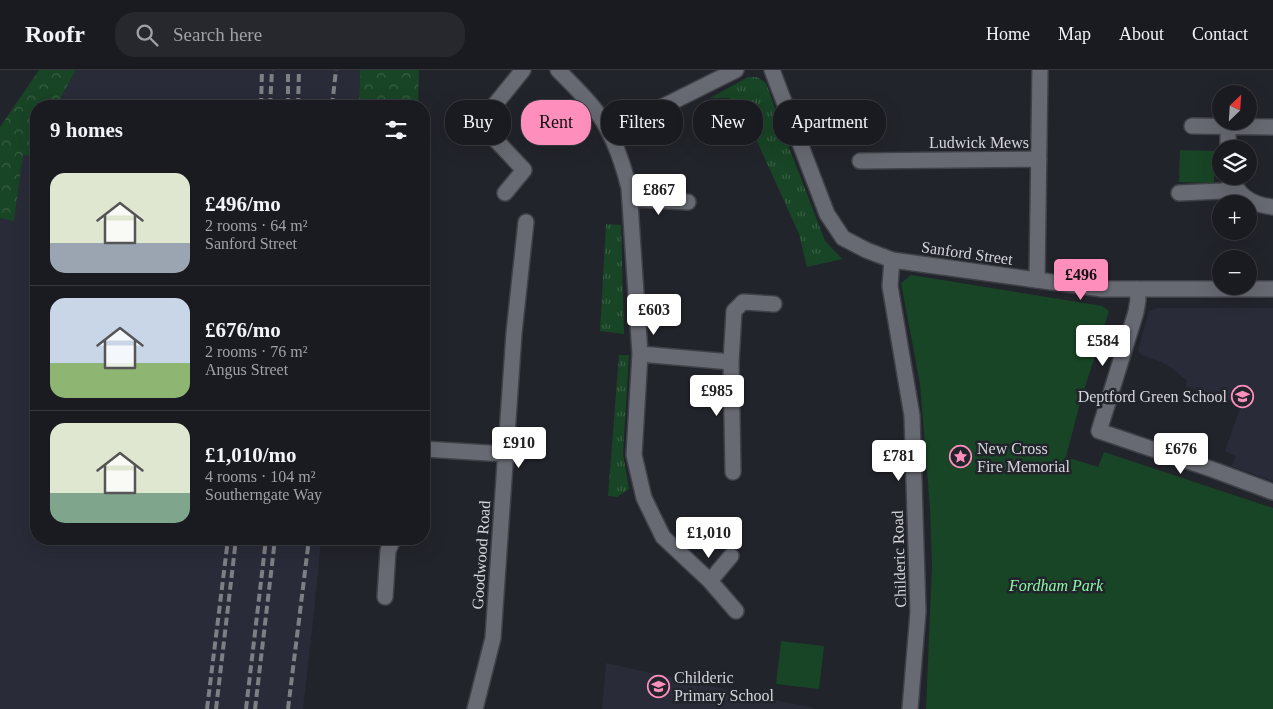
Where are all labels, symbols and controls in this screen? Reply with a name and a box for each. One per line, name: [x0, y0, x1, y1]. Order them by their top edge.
search box: [115, 12, 465, 57]
text: Roofr: [25, 21, 85, 47]
icon: search: [133, 21, 161, 49]
text: Search here: [173, 24, 262, 45]
text: Home: [986, 24, 1030, 44]
text: Map: [1058, 24, 1091, 44]
text: About: [1119, 24, 1164, 44]
text: Contact: [1192, 24, 1248, 44]
north arrow: [1212, 85, 1258, 130]
map controls: [1212, 85, 1257, 295]
chip: Buy: [445, 100, 511, 145]
chip: Rent: [521, 100, 591, 145]
chip: Filters: [601, 100, 683, 145]
chip: New: [693, 100, 763, 145]
chip: Apartment: [773, 100, 886, 145]
icon: filters: [382, 116, 410, 144]
text: 9 homes: [50, 118, 123, 142]
street label: Ludwick Mews: [929, 134, 1029, 151]
button: layers: [1212, 140, 1257, 185]
pin: £867: [629, 174, 689, 216]
text: £867: [643, 181, 675, 198]
text: £496/mo: [205, 192, 281, 216]
icon: home: [90, 193, 150, 253]
button: +: [1212, 195, 1257, 240]
text: 2 rooms · 64 m²: [205, 217, 308, 234]
text: Sanford Street: [205, 235, 297, 252]
street label: Sanford Street: [920, 238, 1014, 268]
button: −: [1212, 250, 1257, 295]
pin: £496: [1051, 258, 1111, 301]
text: £496: [1065, 266, 1097, 283]
pin: £603: [624, 294, 684, 336]
text: £603: [638, 301, 670, 318]
icon: home: [90, 318, 150, 378]
text: £676/mo: [205, 318, 281, 342]
pin: £584: [1073, 324, 1133, 367]
text: £584: [1087, 332, 1119, 349]
text: 2 rooms · 76 m²: [205, 343, 308, 360]
text: Angus Street: [205, 361, 288, 378]
pin: £985: [687, 374, 747, 417]
text: £985: [701, 382, 733, 399]
school or university icon: Deptford Green School: [1231, 384, 1255, 408]
place label: Deptford Green School: [1078, 388, 1228, 406]
pin: £910: [489, 426, 549, 469]
pin: £676: [1151, 432, 1211, 475]
text: £910: [503, 434, 535, 451]
pin: £781: [869, 440, 929, 482]
place label: New Cross Fire Memorial: [977, 440, 1070, 475]
text: £676: [1165, 440, 1197, 457]
icon: home: [90, 443, 150, 503]
text: £1,010/mo: [205, 443, 297, 467]
place icon: New Cross Fire Memorial: [949, 445, 973, 469]
text: £781: [883, 447, 915, 464]
text: 4 rooms · 104 m²: [205, 468, 316, 485]
text: Southerngate Way: [205, 486, 322, 503]
street label: Goodwood Road: [469, 500, 493, 610]
street label: Childeric Road: [889, 510, 909, 608]
pin: £1,010: [668, 516, 750, 559]
text: £1,010: [687, 524, 731, 541]
park label: Fordham Park: [1008, 577, 1104, 594]
place label: Childeric Primary School: [674, 669, 775, 705]
school or university icon: Childeric Primary School: [646, 674, 670, 698]

